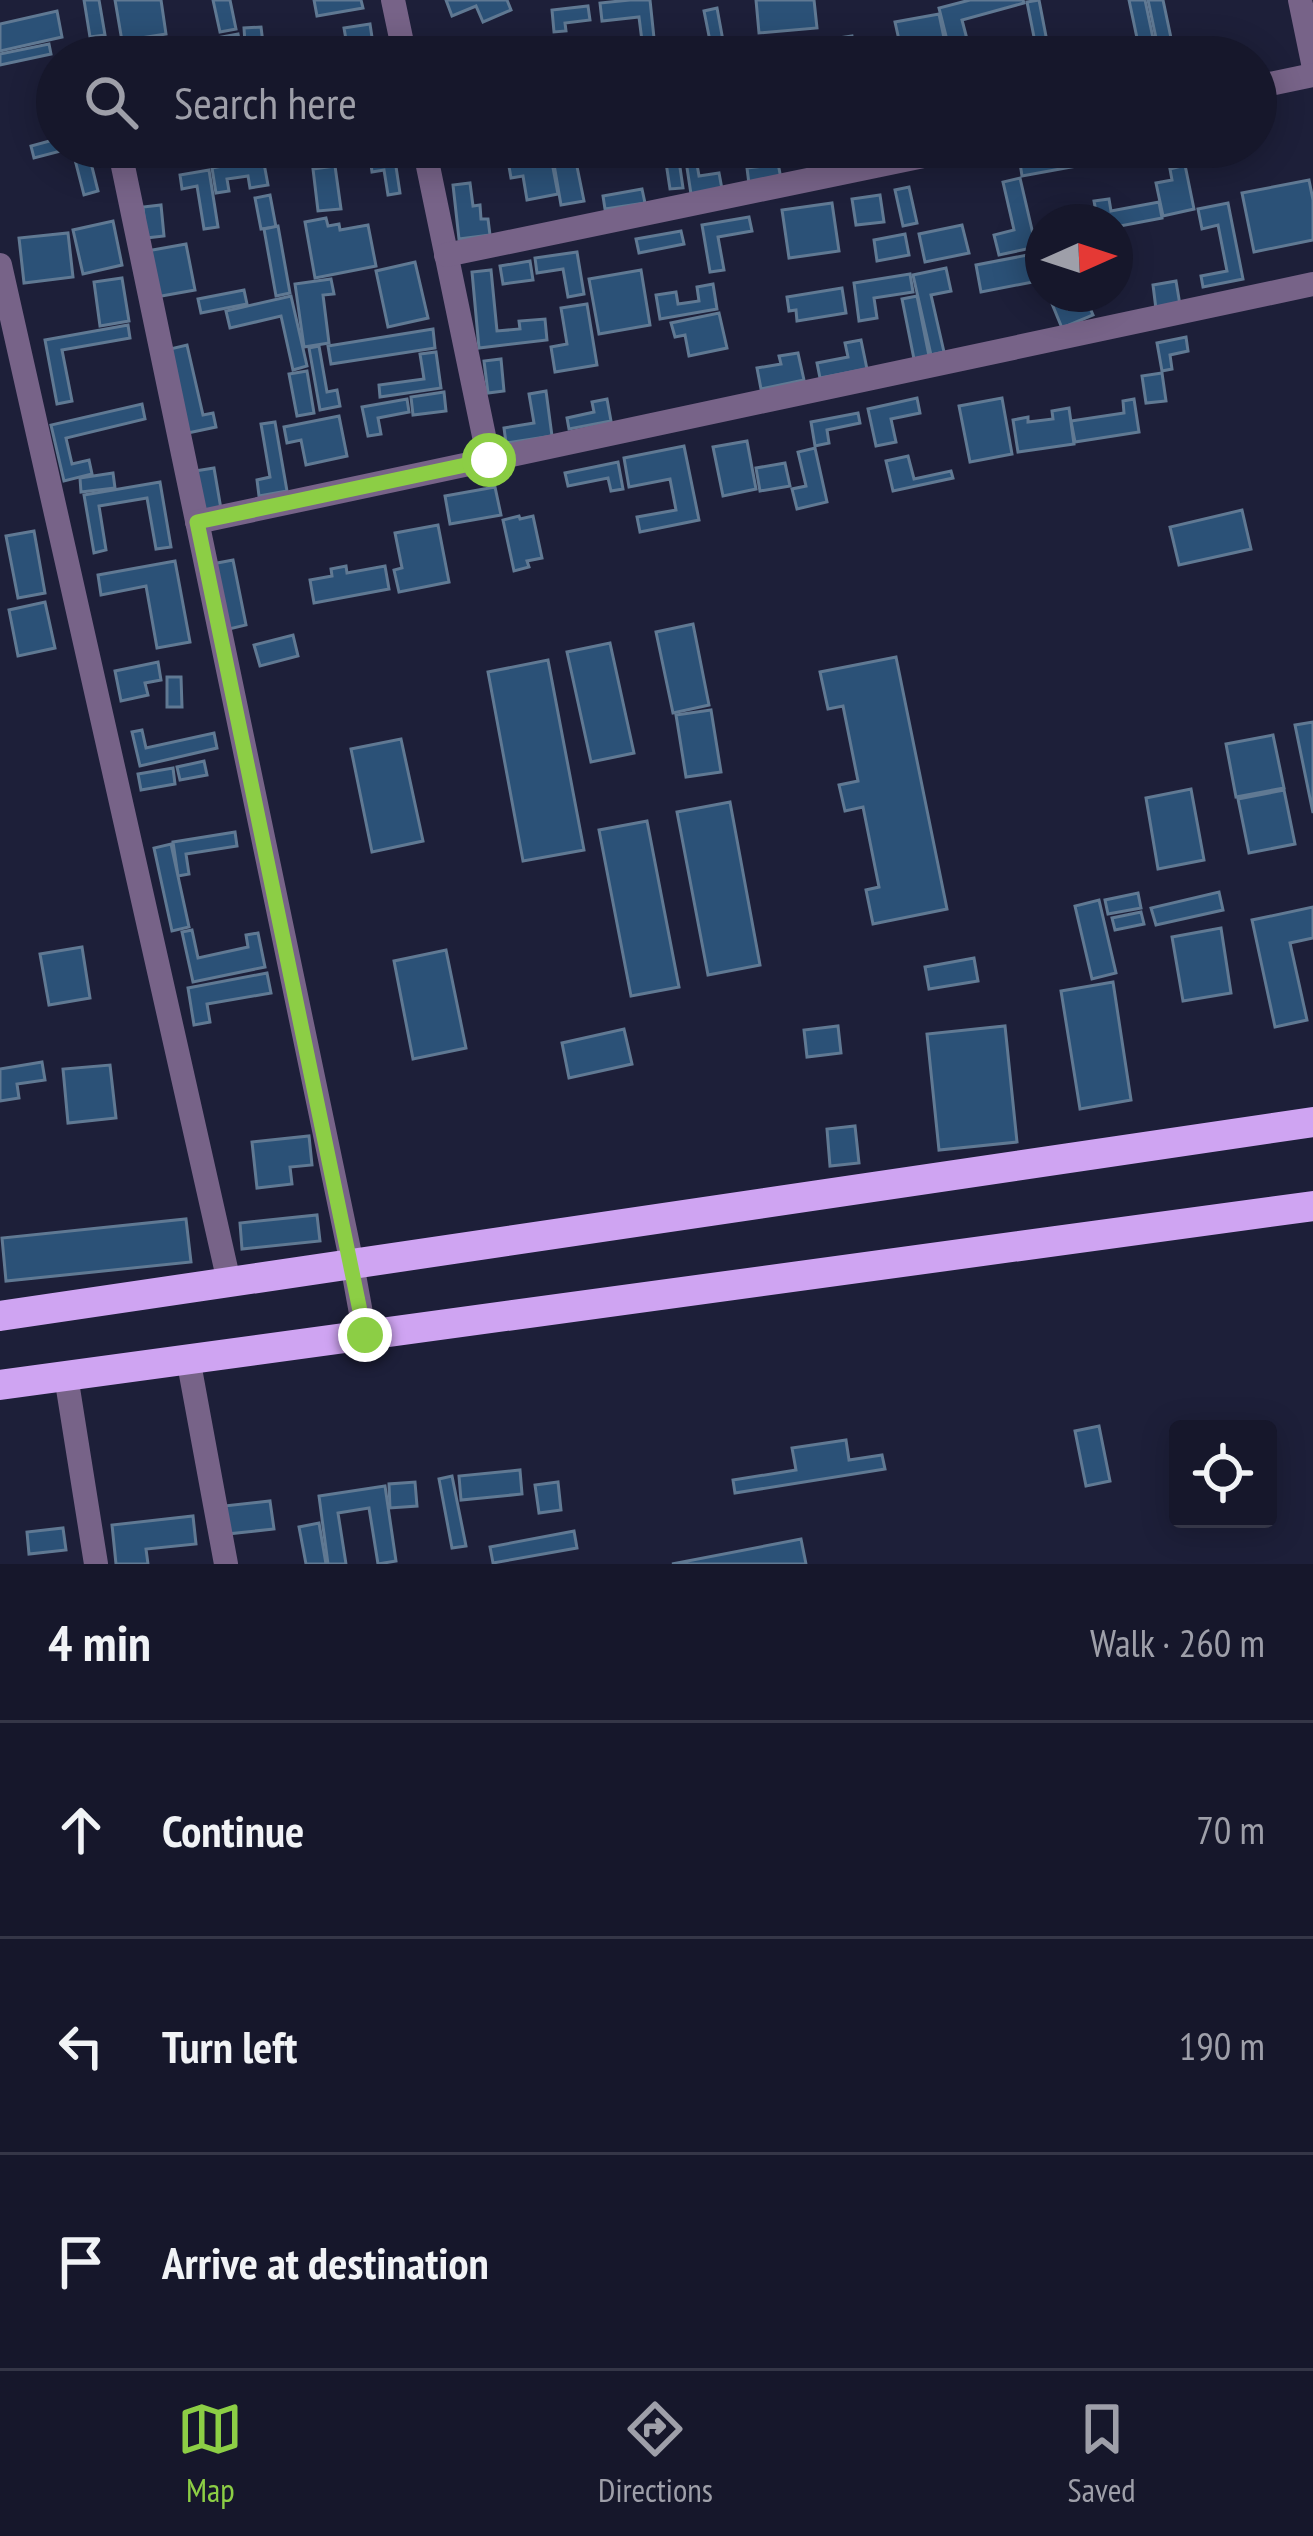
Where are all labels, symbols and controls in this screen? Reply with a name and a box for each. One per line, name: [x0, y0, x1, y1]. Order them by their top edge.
search box: [36, 36, 1277, 168]
icon: search: [78, 69, 144, 135]
text: Search here: [174, 73, 357, 131]
north arrow: [1025, 204, 1133, 312]
route start: [462, 433, 516, 487]
route end: [338, 1308, 392, 1362]
map controls: [1169, 1420, 1277, 1528]
button: locate: [1169, 1420, 1277, 1528]
text: 4 min: [48, 1609, 151, 1675]
text: Walk · 260 m: [1090, 1617, 1265, 1668]
icon: ahead: [48, 1797, 114, 1863]
text: Continue: [162, 1801, 304, 1859]
text: 70 m: [1196, 1804, 1265, 1855]
icon: left: [48, 2013, 114, 2079]
text: Turn left: [162, 2017, 297, 2075]
text: 190 m: [1179, 2020, 1265, 2071]
icon: arrive: [48, 2229, 114, 2295]
text: Arrive at destination: [162, 2233, 489, 2291]
tab: Map: [177, 2396, 243, 2511]
tab: Directions: [598, 2396, 713, 2511]
tab: Saved: [1068, 2396, 1136, 2511]

